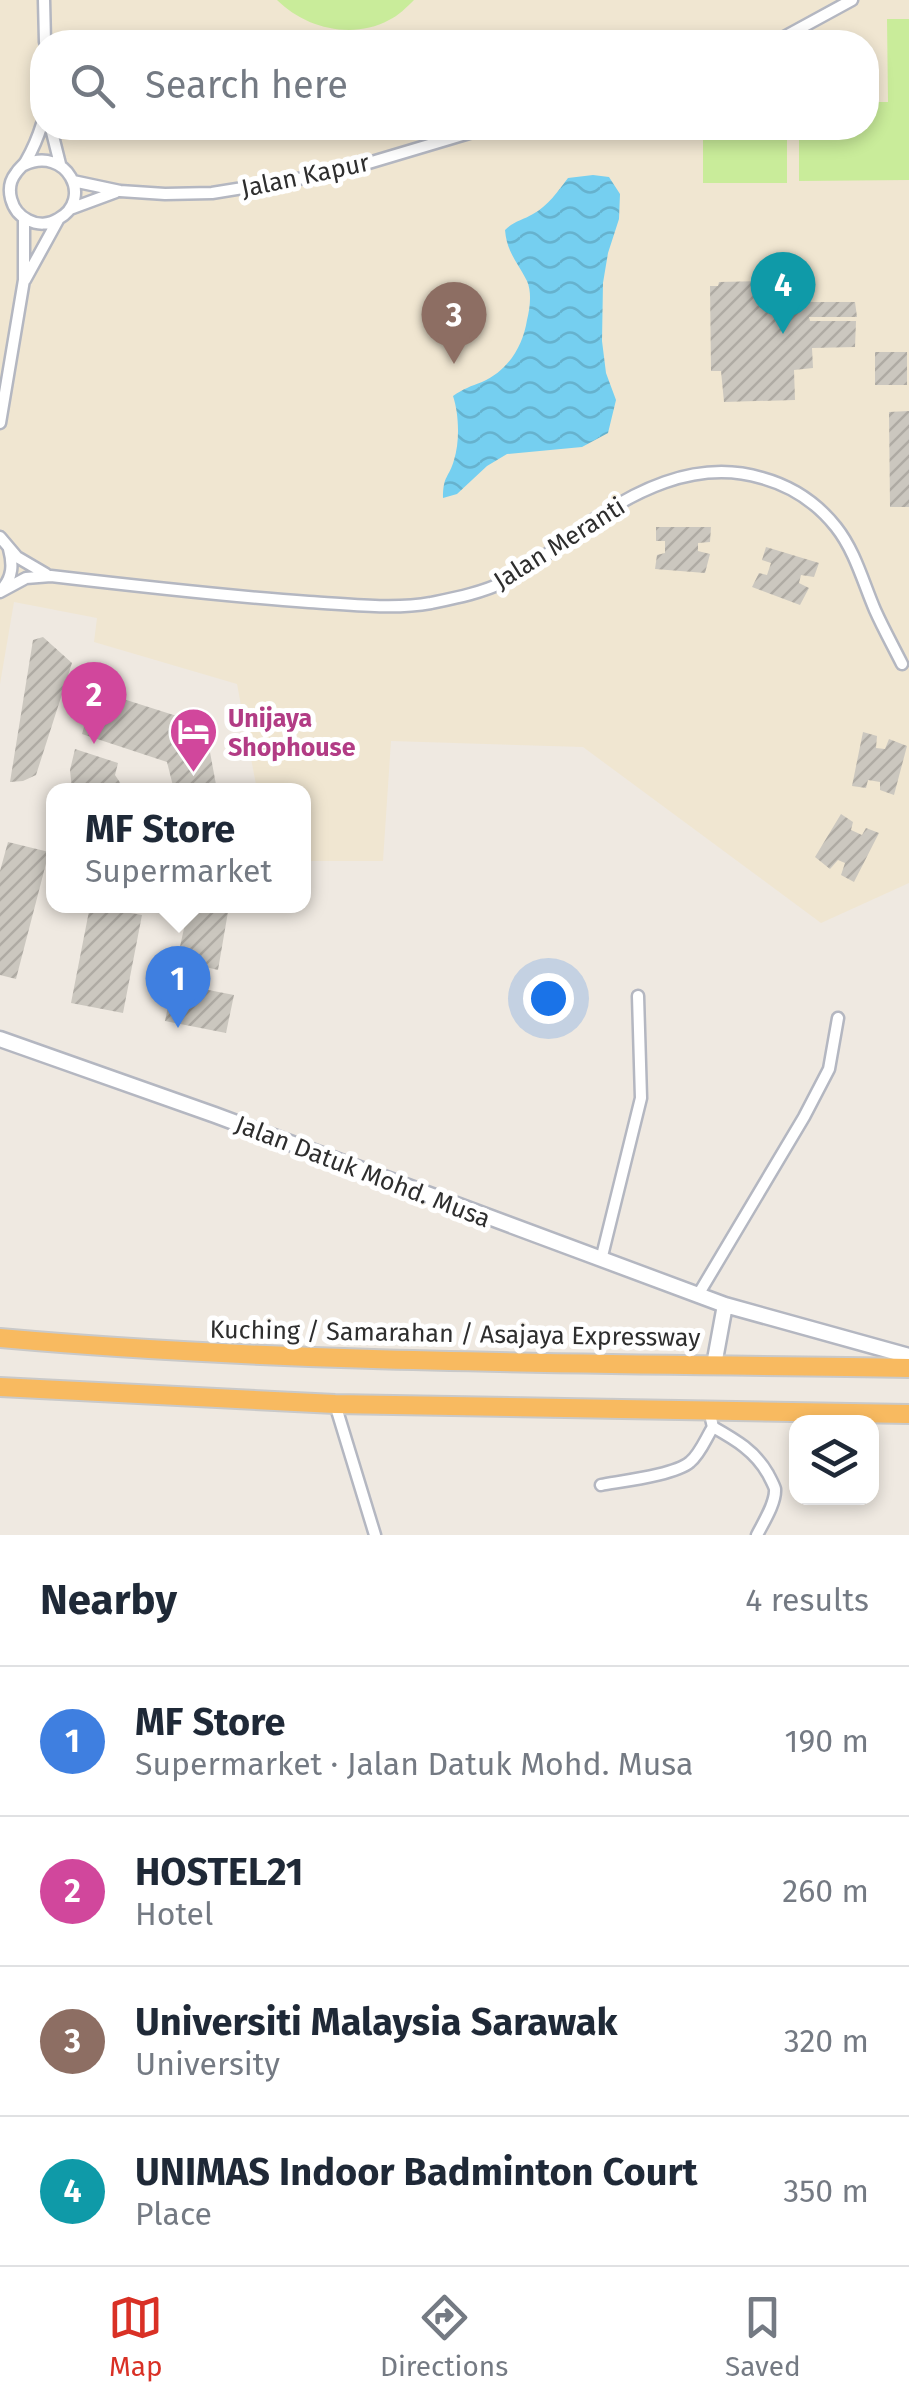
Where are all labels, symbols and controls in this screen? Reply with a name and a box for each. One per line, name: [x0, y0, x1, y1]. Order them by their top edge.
search box: [30, 30, 879, 140]
icon: search: [65, 58, 120, 113]
text: Search here: [145, 62, 348, 108]
street label: Jalan Kapur: [238, 148, 372, 204]
pin: 4: [750, 252, 816, 334]
pin: 3: [422, 282, 486, 364]
street label: Jalan Meranti: [488, 492, 631, 596]
pin: 2: [62, 662, 126, 744]
place label: Unijaya Shophouse: [228, 704, 356, 763]
hotel icon: Unijaya Shophouse: [167, 706, 219, 774]
popup: [46, 783, 311, 913]
text: MF Store: [85, 806, 235, 852]
text: Supermarket: [85, 852, 272, 890]
pin: 1: [146, 946, 210, 1028]
your location: [523, 973, 574, 1024]
street label: Jalan Datuk Mohd. Musa: [231, 1109, 494, 1234]
street label: Kuching / Samarahan / Asajaya Expressway: [209, 1315, 701, 1353]
map controls: [789, 1415, 879, 1505]
button: layers: [789, 1415, 879, 1505]
text: Nearby: [40, 1575, 177, 1625]
text: 4 results: [745, 1581, 869, 1619]
text: MF Store: [135, 1699, 285, 1745]
text: 1: [65, 1722, 80, 1760]
text: 190 m: [785, 1722, 869, 1760]
text: Supermarket · Jalan Datuk Mohd. Musa: [135, 1745, 693, 1783]
text: HOSTEL21: [135, 1849, 304, 1895]
text: 2: [64, 1872, 81, 1910]
text: 260 m: [782, 1872, 869, 1910]
text: Hotel: [135, 1895, 213, 1933]
text: Universiti Malaysia Sarawak: [135, 1999, 618, 2045]
text: 3: [64, 2022, 81, 2060]
text: 320 m: [784, 2022, 869, 2060]
text: University: [135, 2045, 280, 2083]
text: UNIMAS Indoor Badminton Court: [135, 2149, 697, 2195]
text: 4: [63, 2172, 82, 2210]
text: 350 m: [783, 2172, 869, 2210]
text: Place: [135, 2195, 212, 2233]
tab: Map: [108, 2290, 163, 2383]
tab: Directions: [380, 2290, 508, 2383]
tab: Saved: [725, 2290, 801, 2383]

